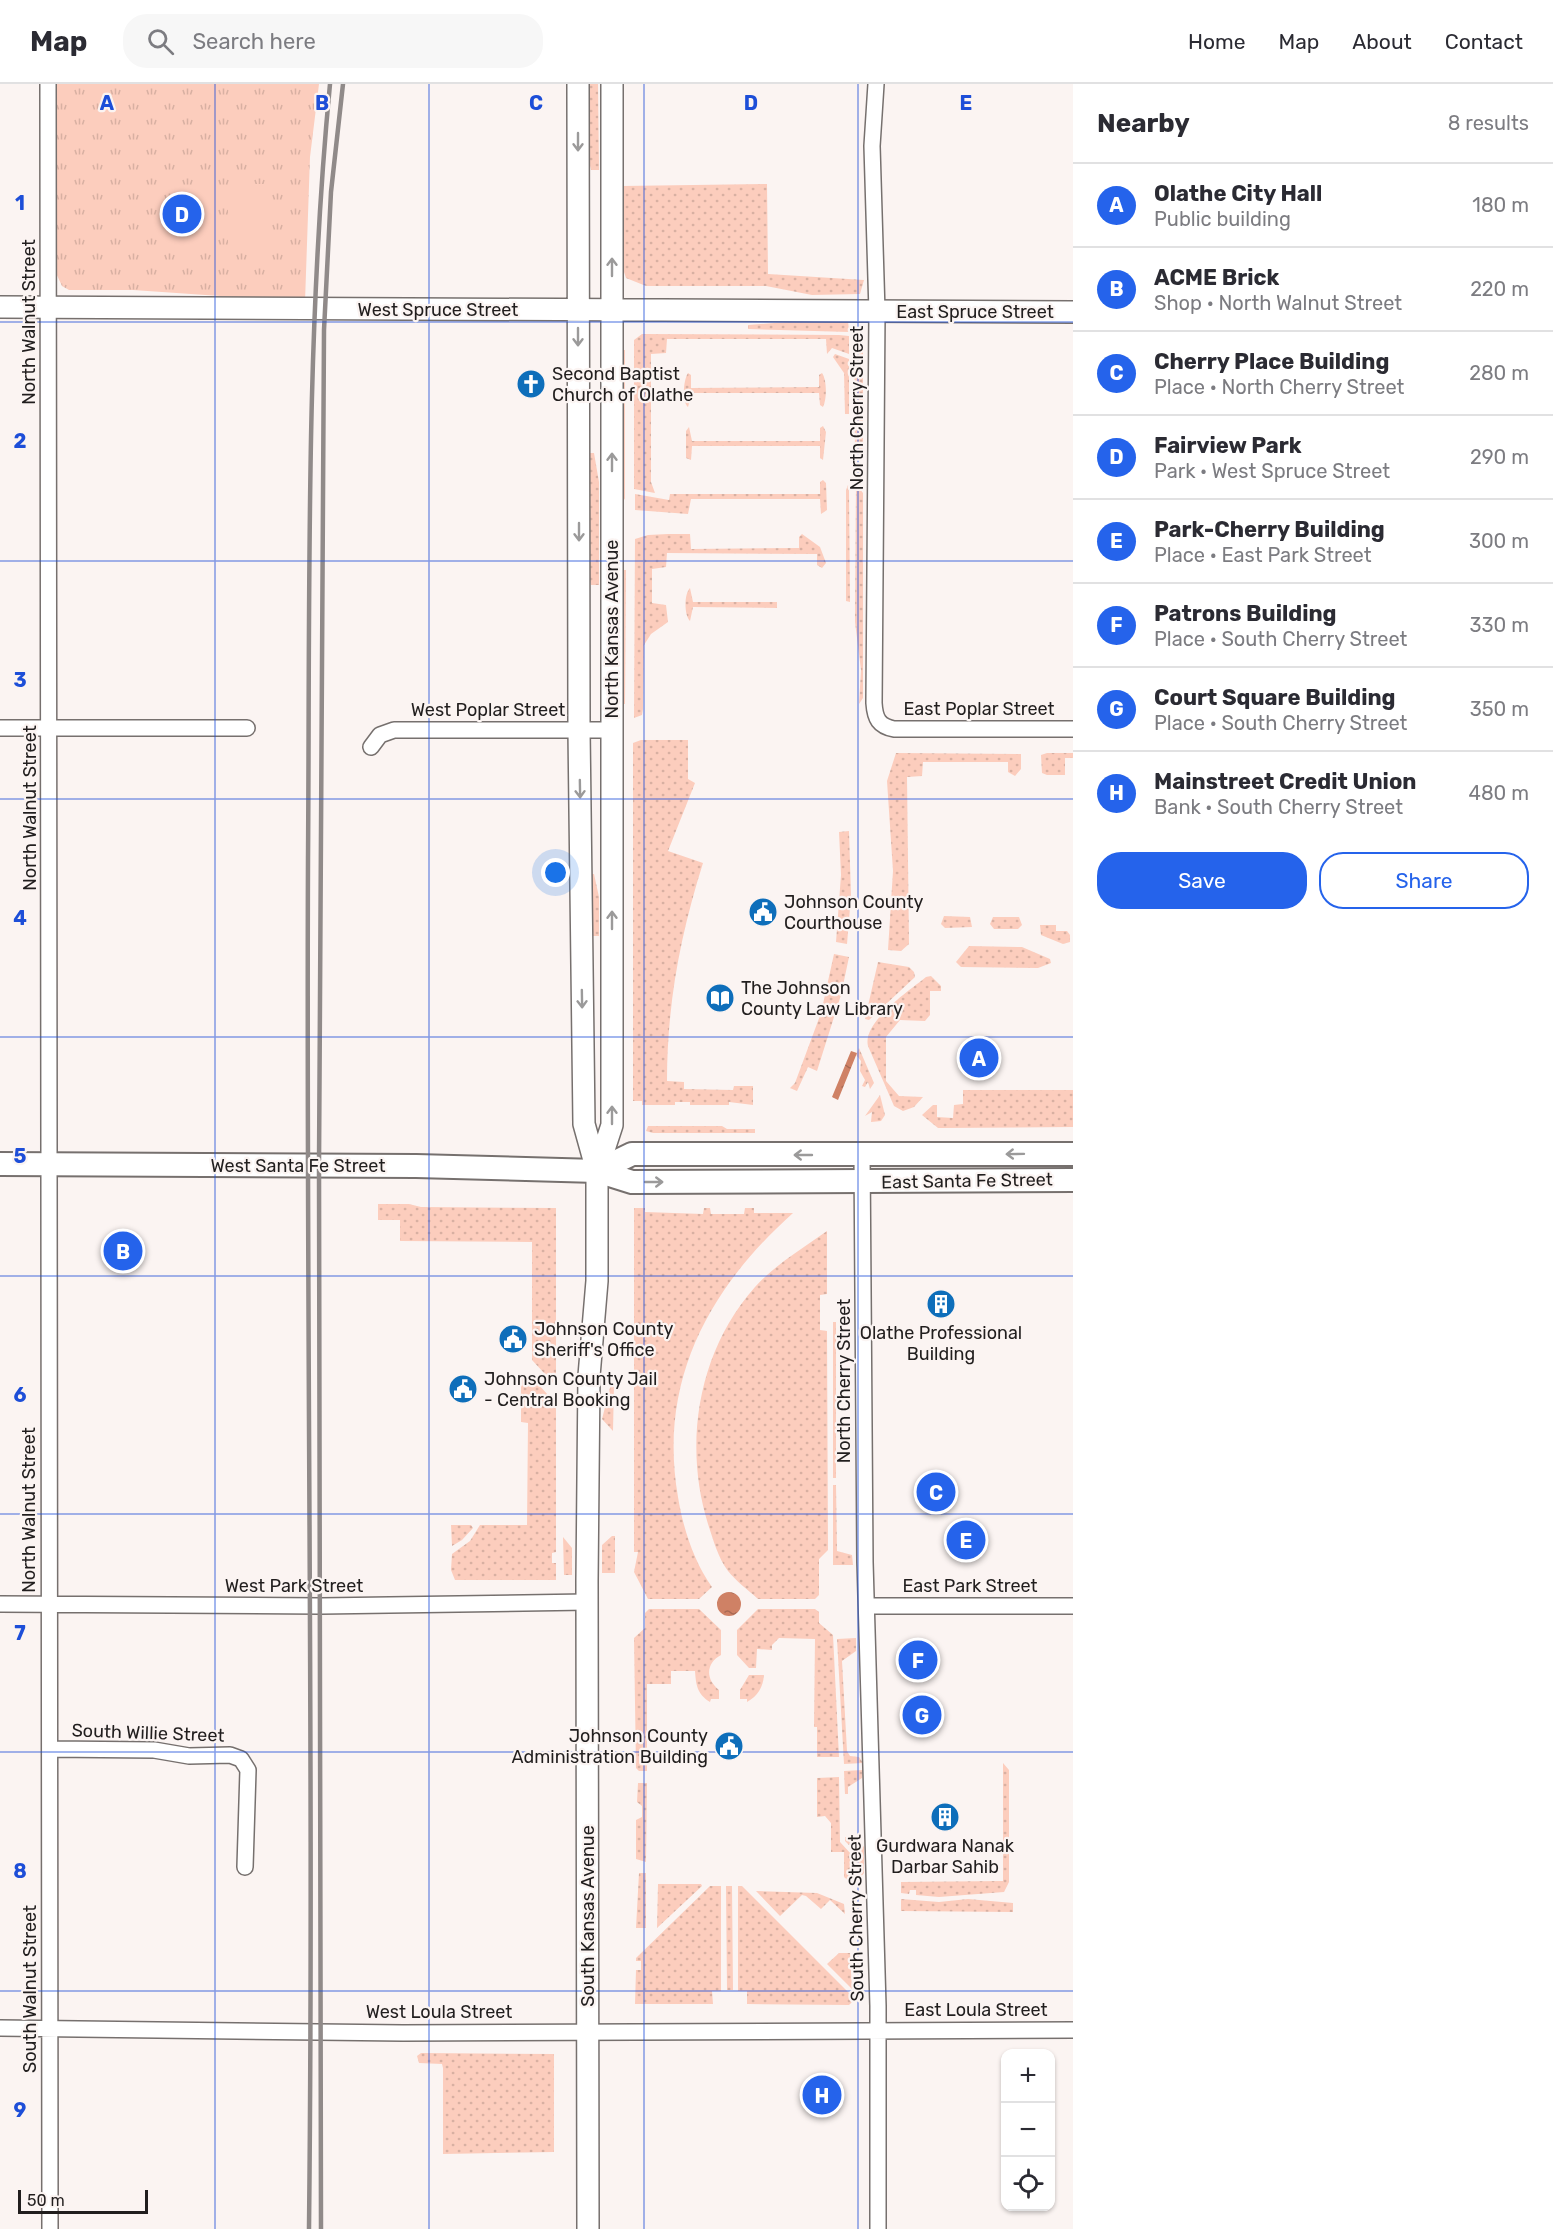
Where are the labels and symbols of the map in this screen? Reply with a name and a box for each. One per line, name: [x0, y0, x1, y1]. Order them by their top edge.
text: A: [100, 91, 115, 115]
text: B: [315, 91, 329, 115]
text: C: [529, 91, 543, 115]
text: D: [744, 91, 758, 115]
text: E: [960, 91, 972, 115]
one-way arrow: [572, 132, 584, 152]
text: 1: [15, 191, 25, 215]
pin: D: [162, 192, 201, 236]
street label: North Walnut Street: [18, 239, 40, 405]
one-way arrow: [606, 257, 618, 277]
street label: West Spruce Street: [358, 299, 518, 321]
street label: East Spruce Street: [896, 301, 1054, 323]
street label: North Cherry Street: [846, 326, 868, 490]
one-way arrow: [572, 327, 584, 347]
place label: Second Baptist Church of Olathe: [552, 363, 693, 406]
church icon: Second Baptist Church of Olathe: [515, 368, 547, 400]
text: 2: [14, 429, 27, 453]
one-way arrow: [606, 452, 618, 472]
one-way arrow: [573, 522, 585, 542]
street label: North Kansas Avenue: [601, 540, 623, 718]
text: 3: [13, 668, 27, 692]
street label: East Poplar Street: [903, 698, 1055, 720]
street label: West Poplar Street: [411, 699, 565, 721]
street label: North Walnut Street: [19, 725, 41, 891]
one-way arrow: [574, 778, 586, 798]
your location: [541, 858, 570, 887]
place label: Johnson County Courthouse: [784, 891, 923, 934]
public building icon: Johnson County Courthouse: [747, 896, 779, 928]
text: 4: [13, 906, 27, 930]
one-way arrow: [606, 910, 618, 930]
place label: The Johnson County Law Library: [741, 977, 903, 1020]
library icon: The Johnson County Law Library: [704, 982, 736, 1014]
one-way arrow: [577, 989, 588, 1009]
pin: A: [960, 1036, 998, 1080]
one-way arrow: [606, 1105, 618, 1125]
text: 5: [14, 1144, 27, 1168]
one-way arrow: [794, 1149, 814, 1161]
one-way arrow: [1005, 1149, 1025, 1160]
street label: West Santa Fe Street: [211, 1155, 385, 1177]
street label: East Santa Fe Street: [881, 1169, 1053, 1193]
one-way arrow: [643, 1176, 663, 1188]
pin: B: [104, 1228, 142, 1274]
building icon: Olathe Professional Building: [925, 1288, 957, 1320]
street label: North Cherry Street: [833, 1299, 855, 1463]
place label: Johnson County Sheriff's Office: [534, 1318, 673, 1361]
place label: Olathe Professional Building: [860, 1322, 1022, 1365]
public building icon: Johnson County Sheriff's Office: [497, 1323, 529, 1355]
place label: Johnson County Jail - Central Booking: [484, 1368, 657, 1411]
public building icon: Johnson County Jail - Central Booking: [447, 1373, 479, 1405]
text: 6: [13, 1383, 27, 1407]
street label: North Walnut Street: [18, 1427, 40, 1593]
pin: C: [916, 1470, 956, 1514]
pin: E: [946, 1518, 986, 1562]
street label: West Park Street: [225, 1575, 363, 1597]
street label: East Park Street: [902, 1575, 1038, 1597]
text: 7: [14, 1621, 26, 1645]
pin: F: [898, 1638, 938, 1682]
pin: G: [902, 1692, 942, 1738]
street label: South Willie Street: [71, 1719, 225, 1747]
place label: Johnson County Administration Building: [512, 1725, 708, 1768]
public building icon: Johnson County Administration Building: [713, 1730, 745, 1762]
building icon: Gurdwara Nanak Darbar Sahib: [929, 1801, 961, 1833]
street label: South Kansas Avenue: [577, 1825, 599, 2007]
street label: South Cherry Street: [844, 1834, 868, 2002]
place label: Gurdwara Nanak Darbar Sahib: [876, 1835, 1015, 1878]
text: 8: [13, 1859, 27, 1883]
street label: South Walnut Street: [19, 1905, 41, 2073]
street label: East Loula Street: [904, 1999, 1048, 2021]
street label: West Loula Street: [366, 2001, 512, 2023]
pin: H: [802, 2072, 842, 2118]
text: 9: [14, 2098, 27, 2122]
scale bar: [18, 2187, 148, 2214]

